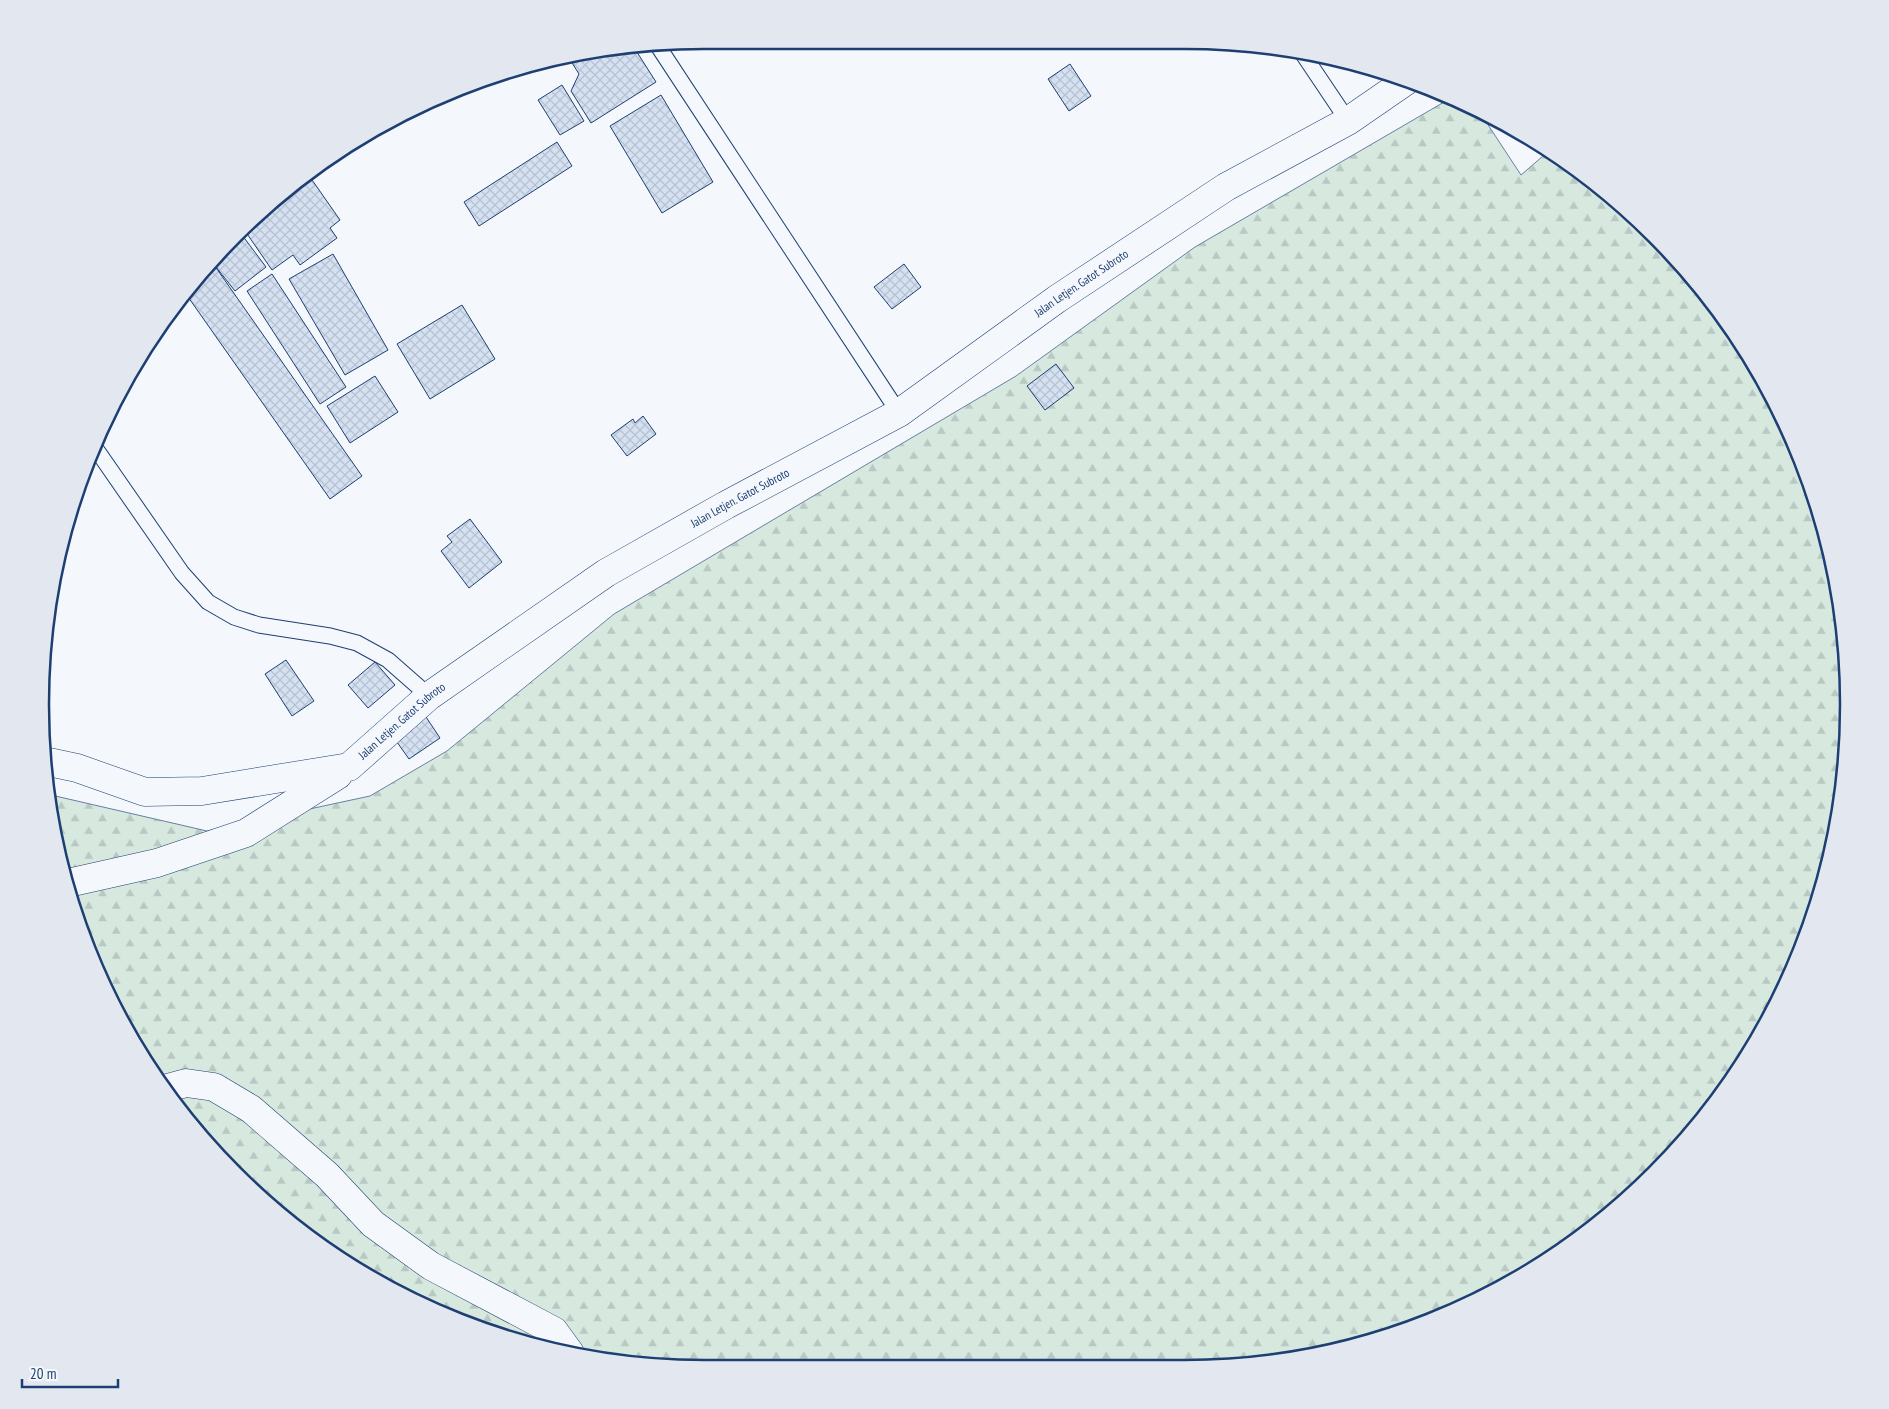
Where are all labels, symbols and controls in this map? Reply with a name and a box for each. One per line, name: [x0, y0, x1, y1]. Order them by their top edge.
street label: Jalan Letjen. Gatot Subroto: [1030, 246, 1131, 321]
street label: Jalan Letjen. Gatot Subroto: [687, 465, 792, 531]
street label: Jalan Letjen. Gatot Subroto: [354, 679, 448, 763]
scale bar: [22, 1356, 119, 1388]
text: 20 m: [30, 1364, 56, 1383]

